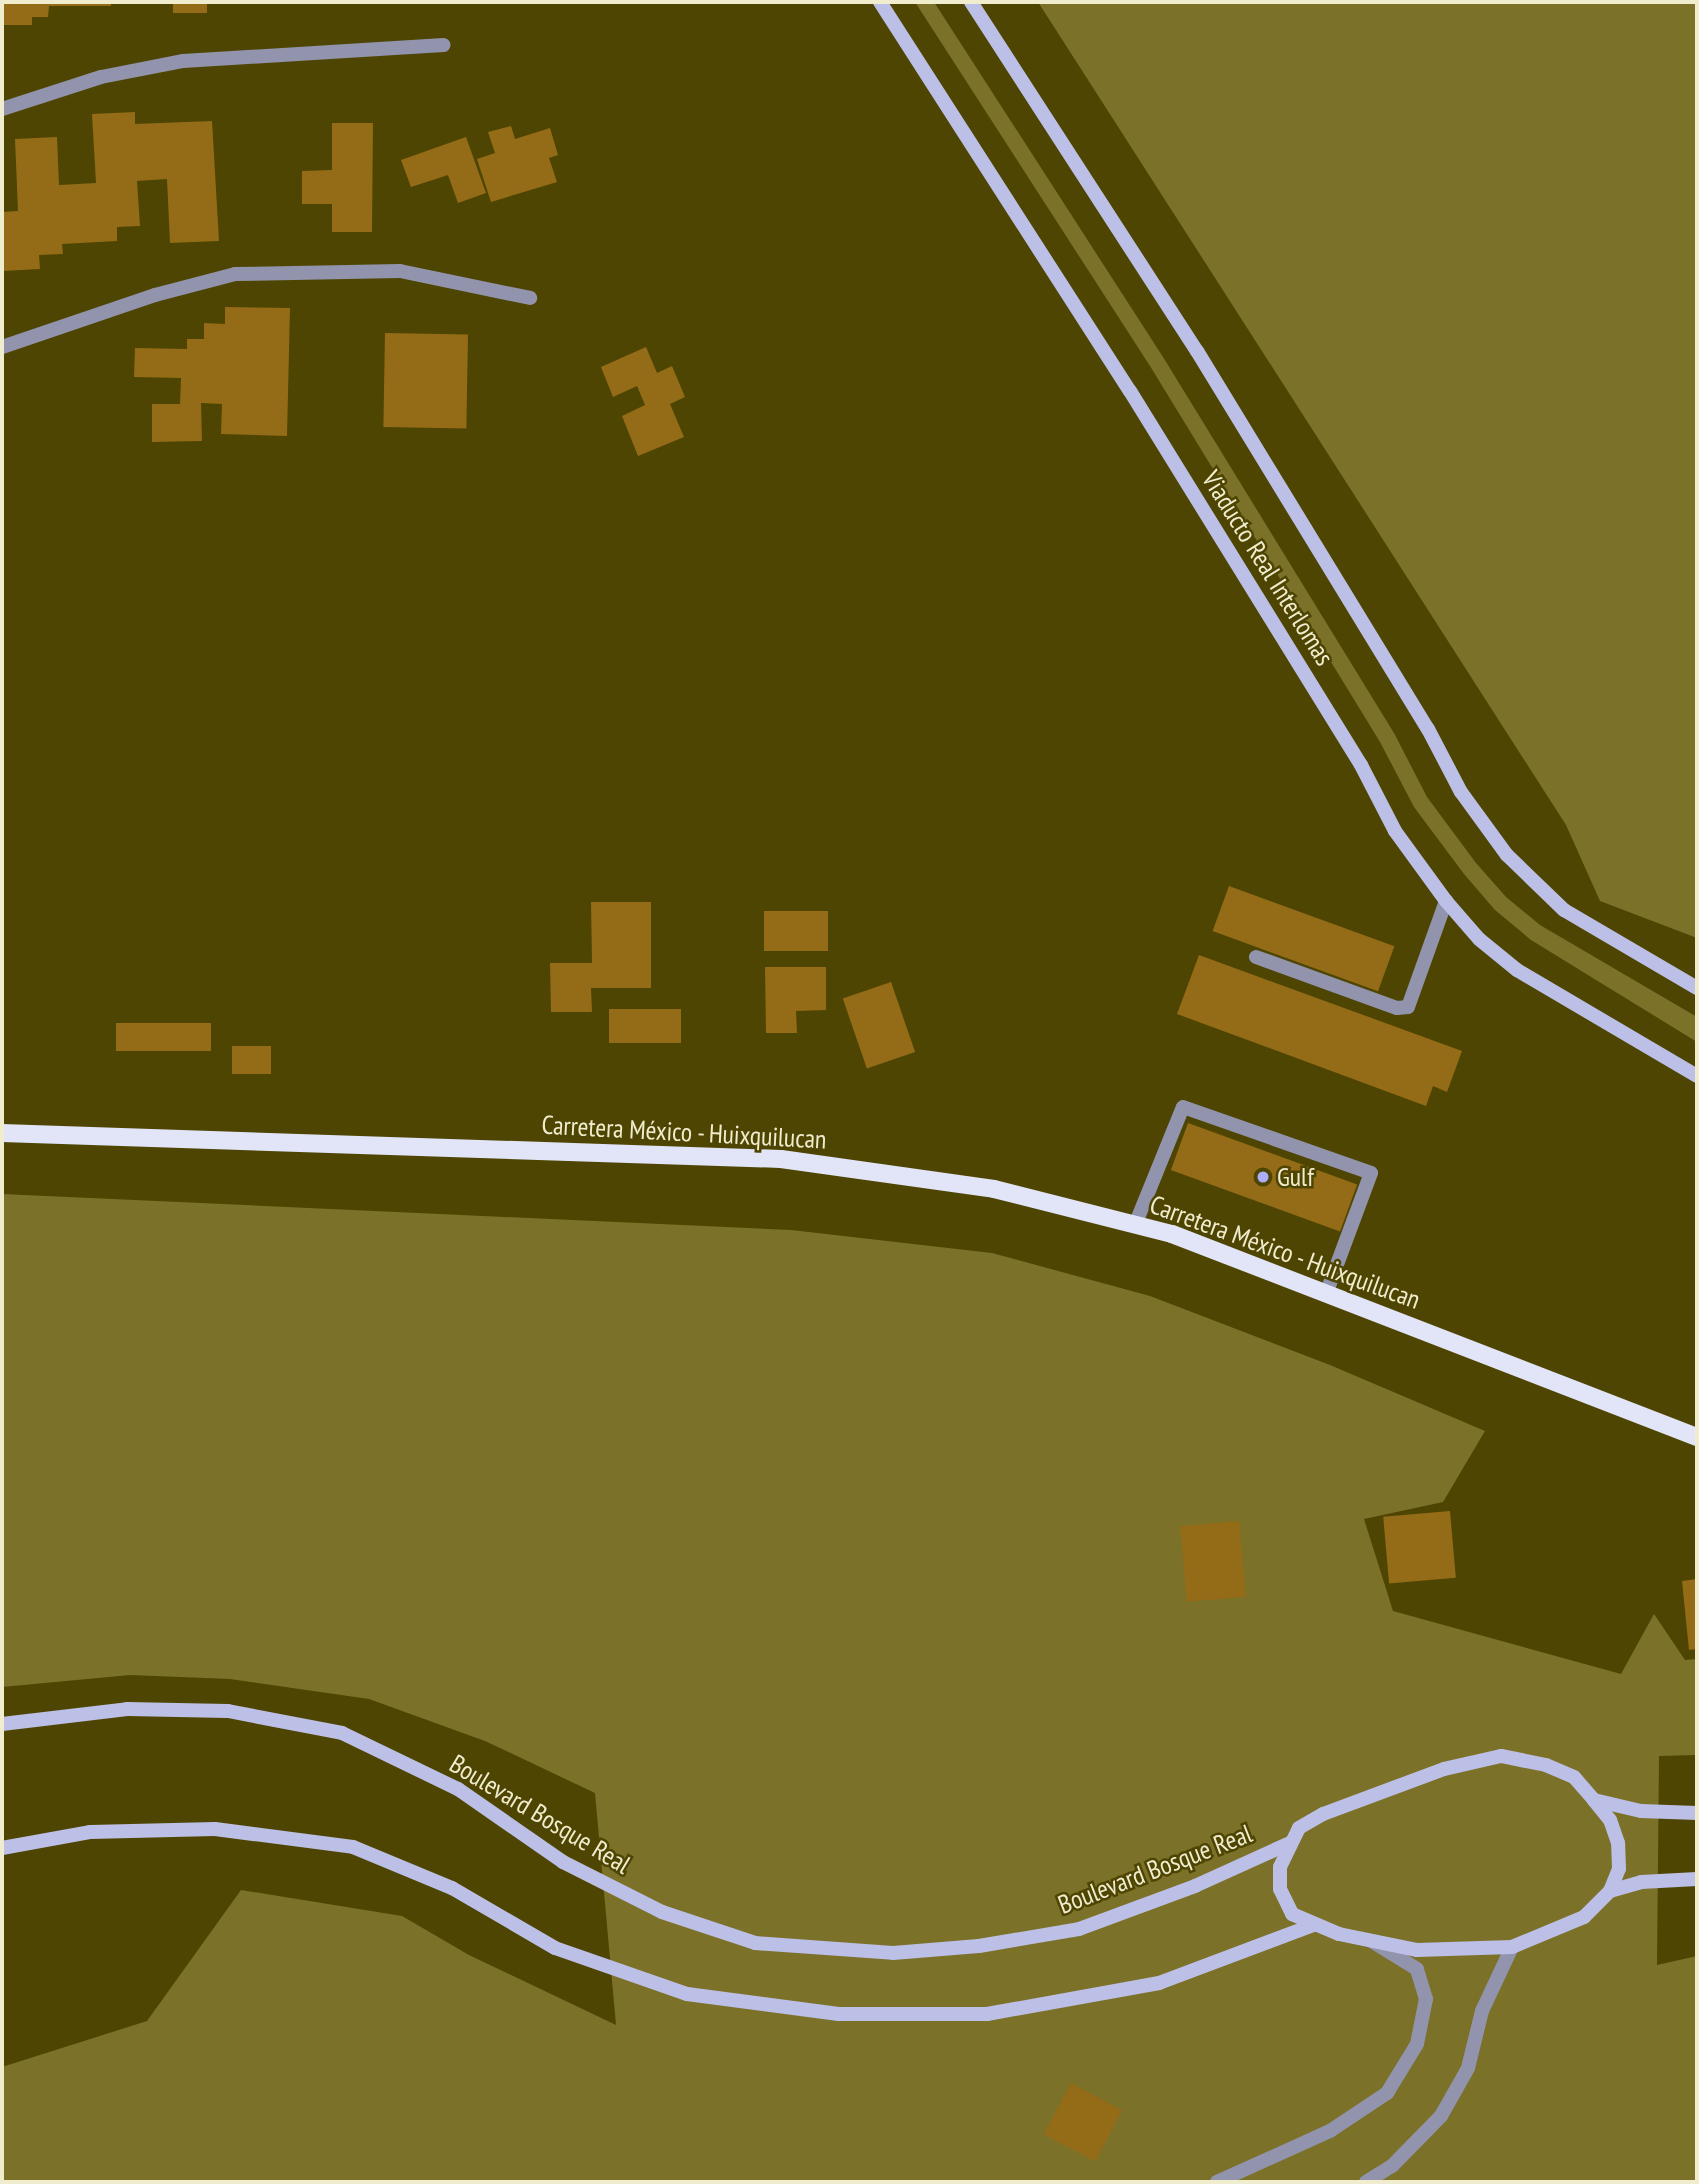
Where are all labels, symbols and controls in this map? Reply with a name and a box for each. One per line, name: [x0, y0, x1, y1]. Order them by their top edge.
street label: Viaducto Real Interlomas: [1196, 465, 1340, 671]
street label: Carretera México - Huixquilucan: [540, 1109, 828, 1155]
place label: Gulf: [1277, 1161, 1314, 1193]
marker: Gulf: [1255, 1169, 1271, 1185]
street label: Carretera México - Huixquilucan: [1145, 1188, 1425, 1316]
street label: Boulevard Bosque Real: [444, 1748, 636, 1880]
street label: Boulevard Bosque Real: [1054, 1818, 1256, 1920]

